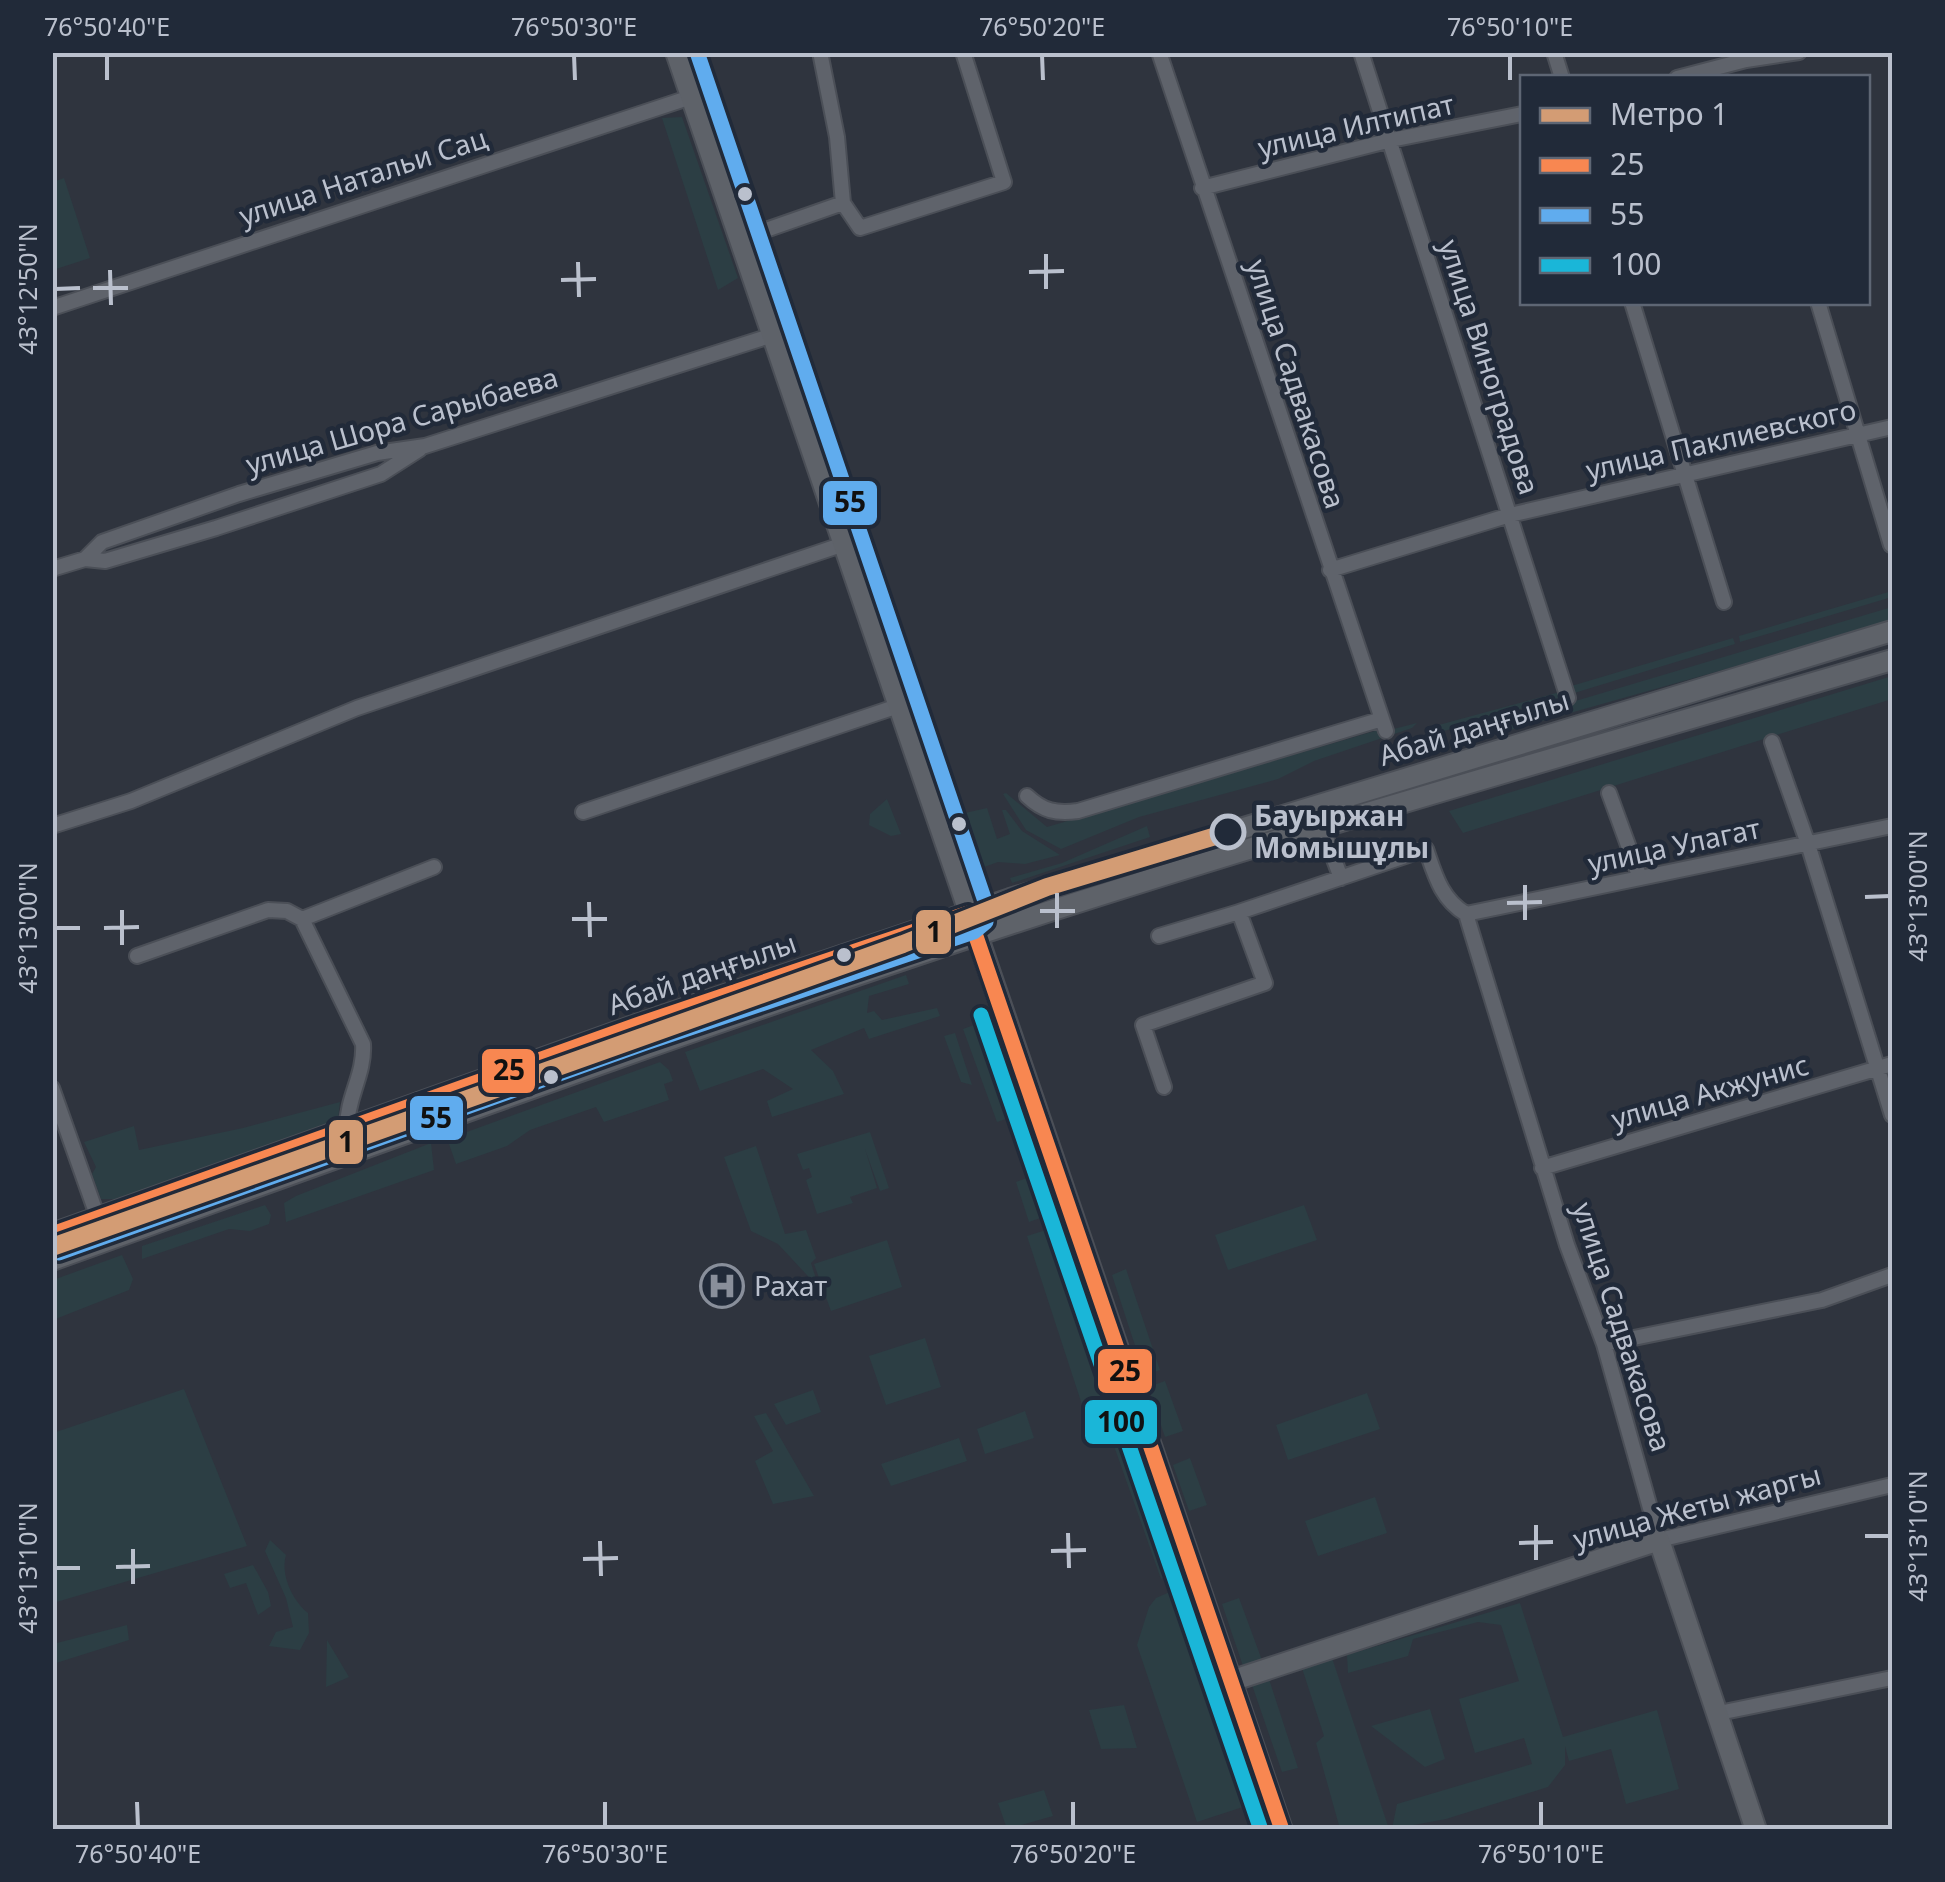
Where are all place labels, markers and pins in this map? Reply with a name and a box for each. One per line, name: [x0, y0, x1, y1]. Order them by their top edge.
unlabelled marker: [735, 184, 755, 204]
place label: Бауыржан Момышұлы: [1254, 796, 1429, 866]
unlabelled marker: [949, 814, 969, 834]
marker: Бауыржан Момышұлы: [1211, 815, 1245, 849]
unlabelled marker: [834, 945, 854, 965]
unlabelled marker: [541, 1067, 561, 1087]
hospital icon: Рахат: [699, 1263, 745, 1309]
place label: Рахат: [754, 1266, 827, 1304]

